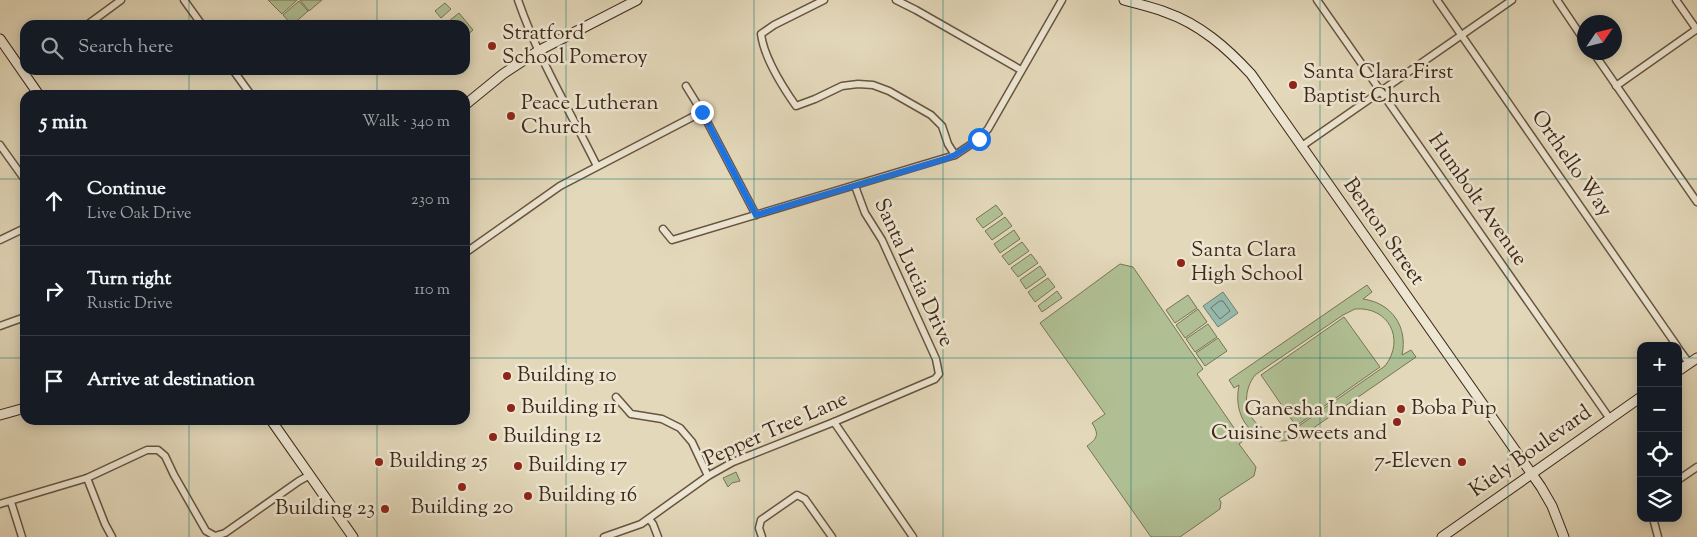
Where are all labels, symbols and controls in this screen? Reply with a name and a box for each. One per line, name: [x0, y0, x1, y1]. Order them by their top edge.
north arrow: [1577, 15, 1622, 60]
place label: Stratford School Pomeroy: [502, 19, 648, 73]
search box: [20, 20, 470, 75]
icon: search: [38, 34, 66, 62]
text: Search here: [78, 34, 173, 61]
marker: Stratford School Pomeroy: [486, 40, 498, 52]
place label: Santa Clara First Baptist Church: [1303, 58, 1453, 112]
marker: Santa Clara First Baptist Church: [1287, 79, 1299, 91]
place label: Peace Lutheran Church: [521, 89, 659, 143]
route end: [691, 101, 714, 124]
street label: Orthello Way: [1523, 105, 1619, 224]
text: 5 min: [40, 108, 87, 138]
marker: Peace Lutheran Church: [505, 110, 517, 122]
text: Walk · 340 m: [362, 111, 450, 134]
street label: Humbolt Avenue: [1420, 127, 1534, 273]
route start: [968, 128, 991, 151]
street label: Benton Street: [1335, 172, 1431, 292]
text: Continue: [87, 176, 166, 203]
icon: ahead: [40, 187, 68, 215]
text: 230 m: [411, 189, 450, 212]
street label: Santa Lucia Drive: [865, 194, 961, 352]
text: Live Oak Drive: [87, 203, 192, 226]
place label: Santa Clara High School: [1191, 236, 1303, 290]
marker: Santa Clara High School: [1175, 257, 1187, 269]
text: Turn right: [87, 266, 171, 293]
icon: right: [40, 277, 68, 305]
text: 110 m: [414, 279, 450, 302]
text: Rustic Drive: [87, 293, 173, 316]
map controls: [1637, 342, 1682, 522]
button: +: [1637, 342, 1682, 387]
place label: Building 10: [517, 361, 617, 391]
icon: arrive: [40, 367, 68, 395]
text: Arrive at destination: [87, 367, 255, 394]
marker: Building 10: [501, 370, 513, 382]
street label: Pepper Tree Lane: [699, 385, 853, 475]
button: −: [1637, 387, 1682, 432]
place label: Building 11: [521, 393, 617, 423]
place label: Boba Pup: [1411, 394, 1496, 424]
place label: Ganesha Indian Cuisine Sweets and: [1211, 395, 1387, 449]
street label: Kiely Boulevard: [1464, 399, 1598, 505]
marker: Building 11: [505, 402, 517, 414]
marker: Boba Pup: [1395, 403, 1407, 415]
marker: Ganesha Indian Cuisine Sweets and: [1391, 416, 1403, 428]
place label: Building 12: [503, 422, 602, 452]
marker: Building 12: [487, 431, 499, 443]
button: locate: [1637, 432, 1682, 477]
place label: Building 25: [389, 447, 488, 477]
place label: 7-Eleven: [1374, 447, 1452, 477]
place label: Building 17: [528, 451, 628, 481]
marker: Building 25: [373, 456, 385, 468]
marker: 7-Eleven: [1456, 456, 1468, 468]
marker: Building 17: [512, 460, 524, 472]
button: layers: [1637, 477, 1682, 522]
marker: Building 20: [456, 481, 468, 493]
place label: Building 16: [538, 481, 637, 511]
marker: Building 16: [522, 490, 534, 502]
place label: Building 20: [411, 493, 513, 523]
place label: Building 23: [275, 494, 375, 524]
marker: Building 23: [379, 503, 391, 515]

